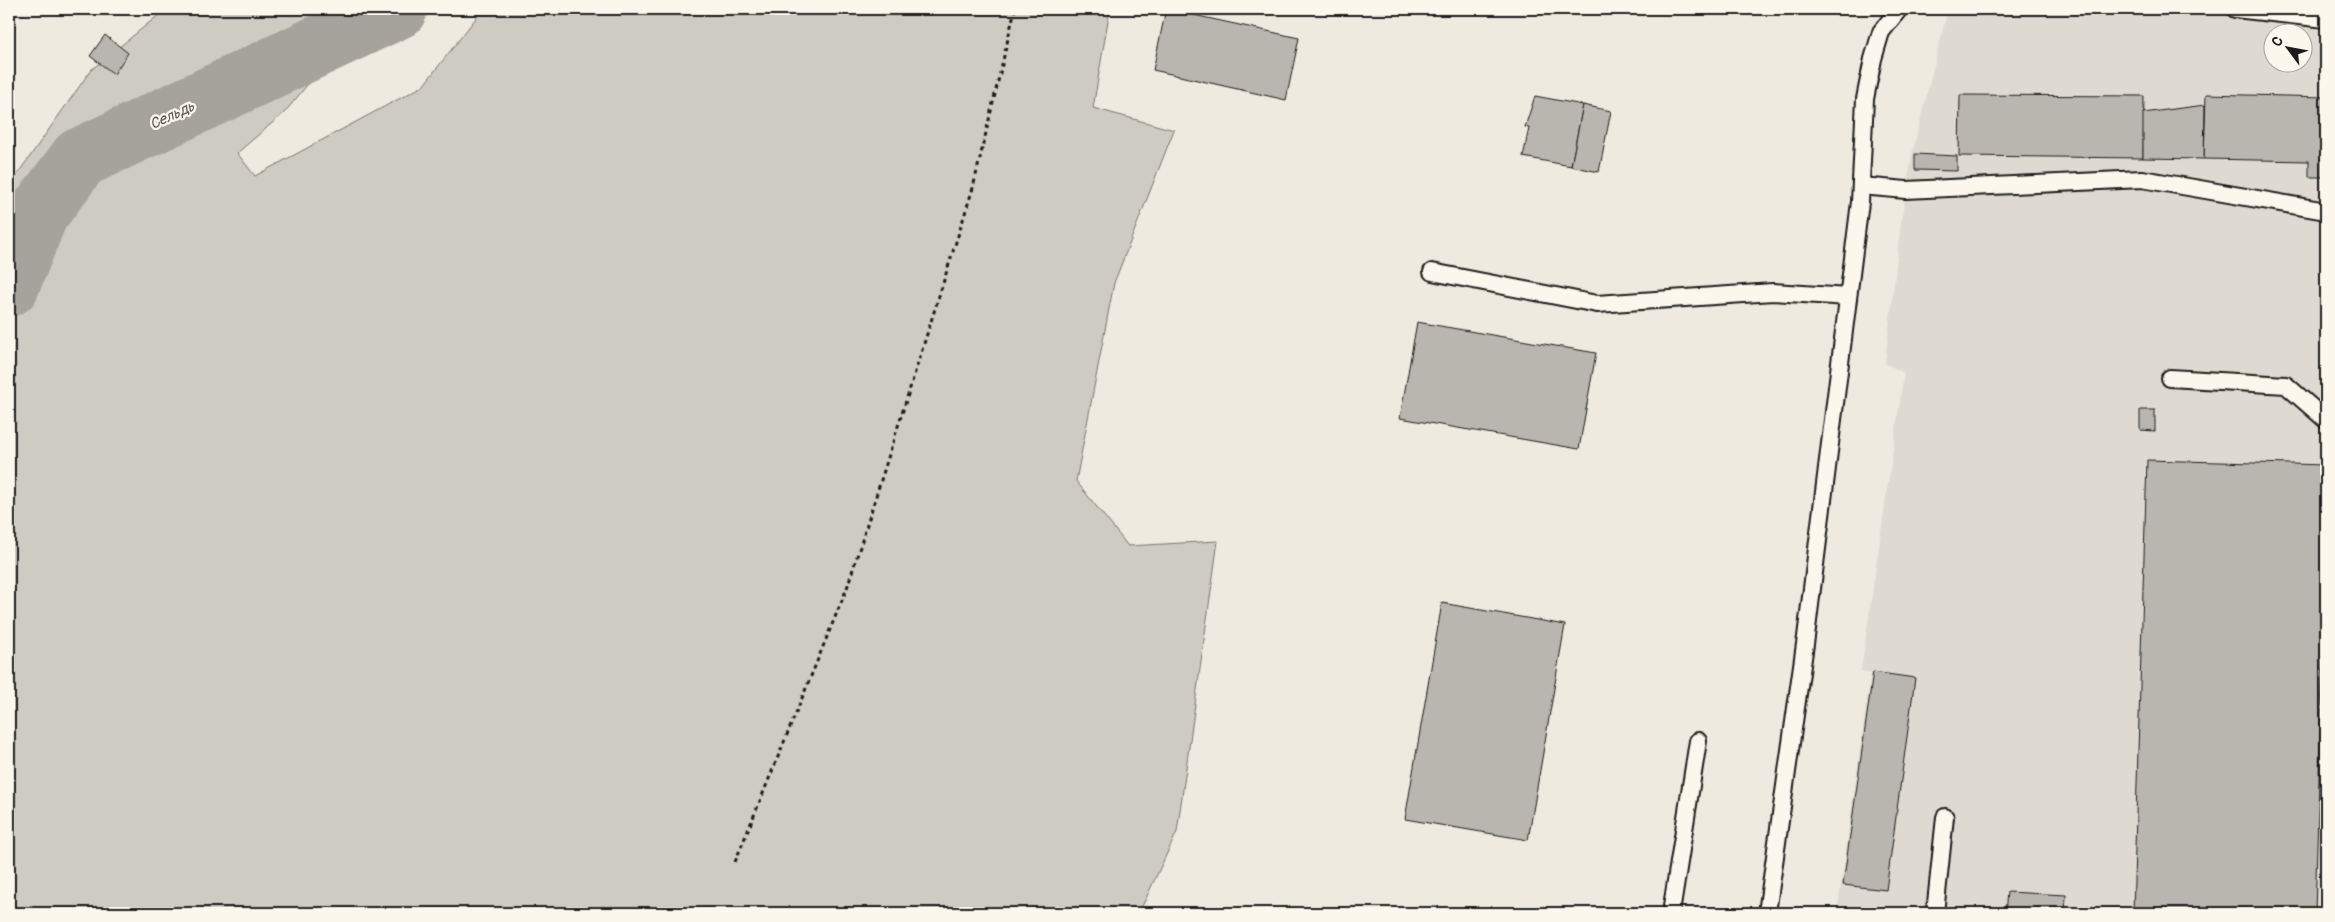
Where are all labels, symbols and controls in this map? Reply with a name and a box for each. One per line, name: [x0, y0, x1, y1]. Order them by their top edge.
north arrow: [2262, 22, 2312, 72]
text: С: [2268, 33, 2287, 50]
water label: Сельдь: [147, 97, 198, 134]

